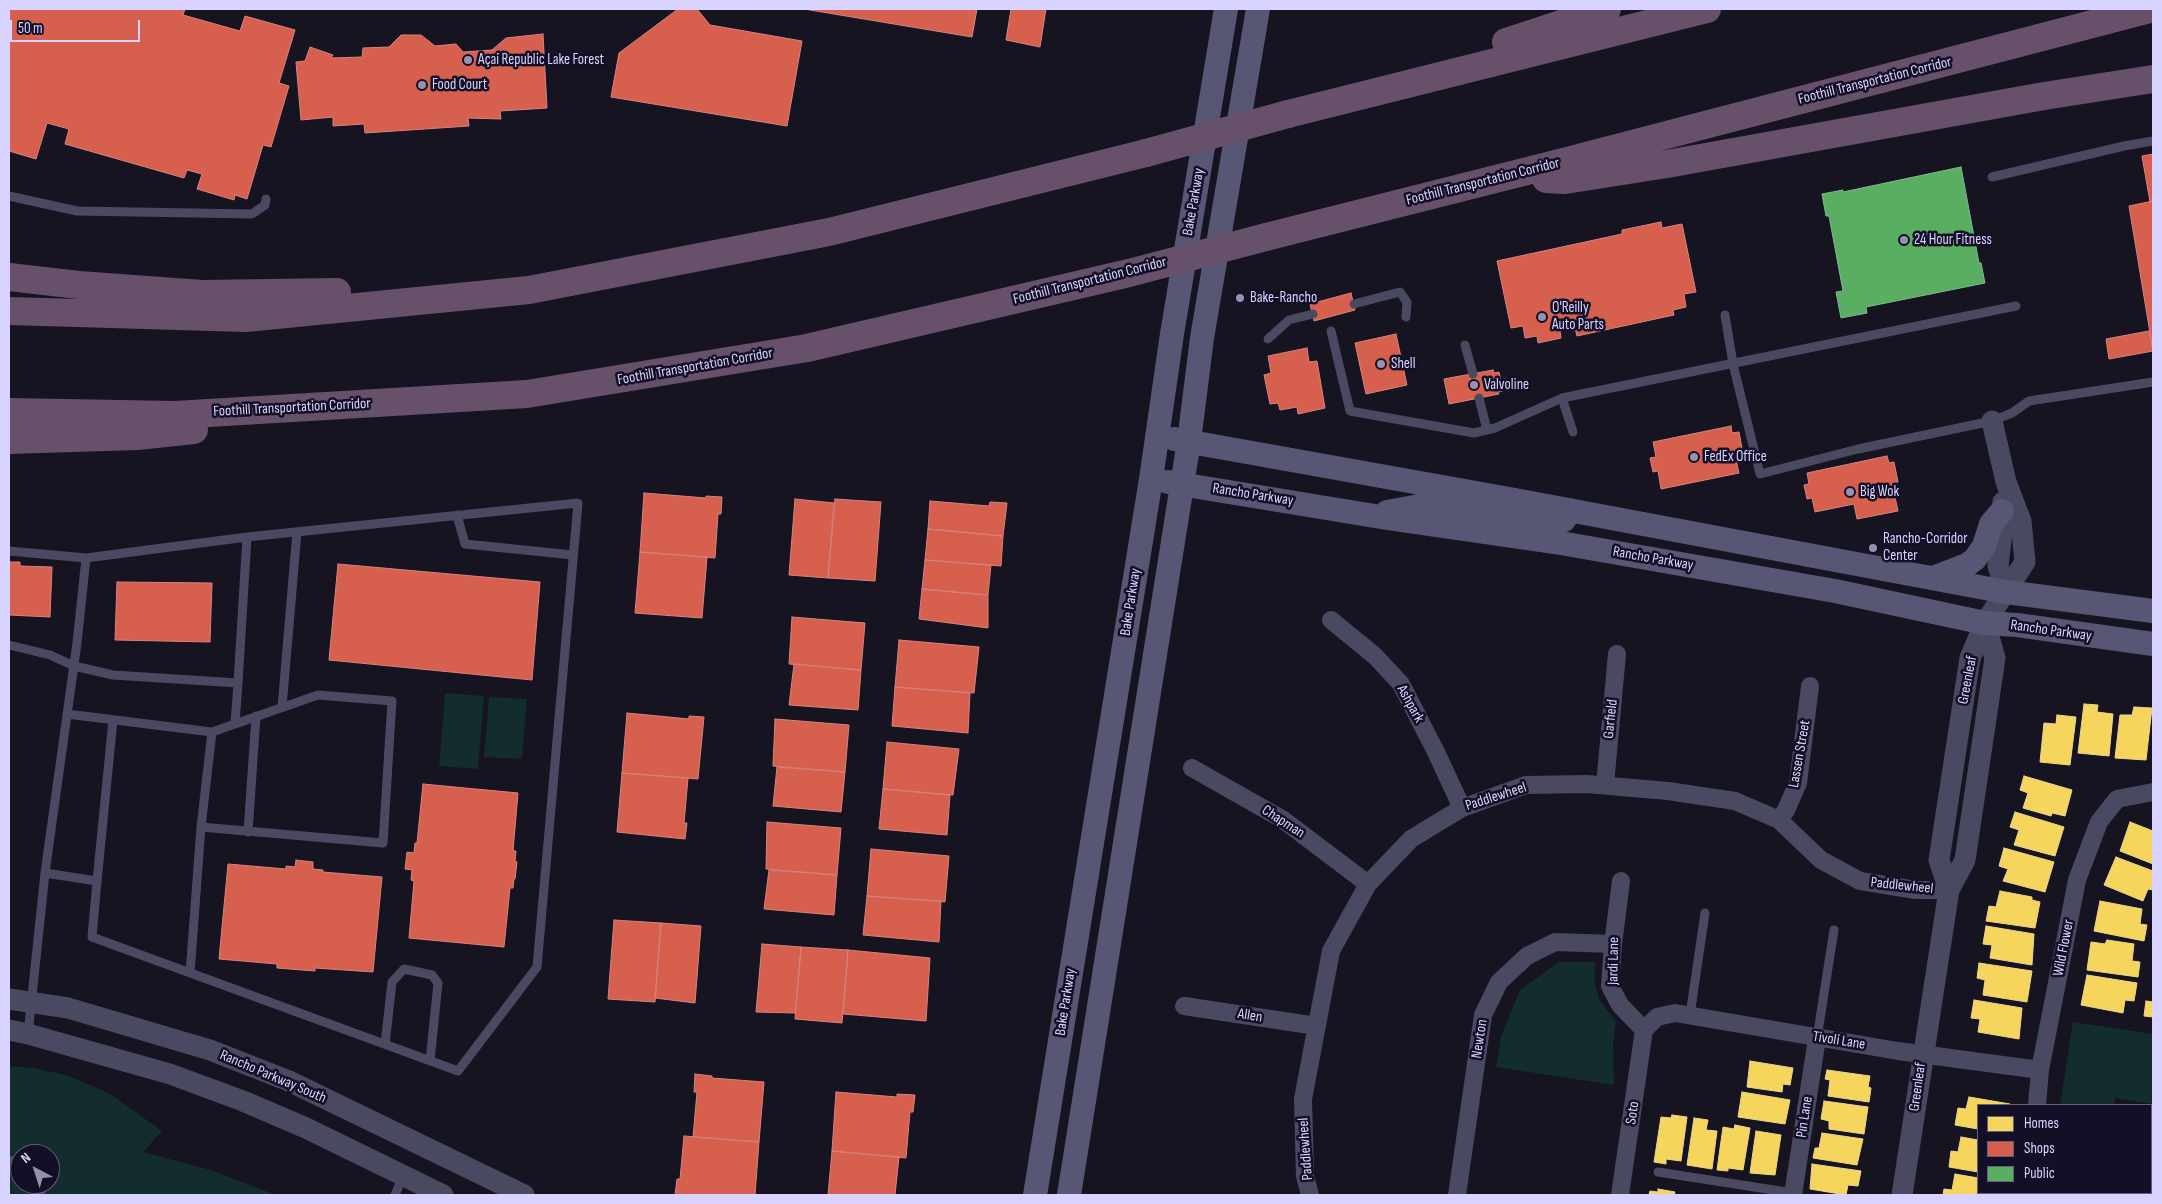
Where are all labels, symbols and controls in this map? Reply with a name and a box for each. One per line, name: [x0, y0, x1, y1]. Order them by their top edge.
scale bar: [12, 10, 142, 42]
text: 50 m: [18, 19, 43, 38]
place label: Açaí Republic Lake Forest: [478, 51, 604, 69]
street label: Foothill Transportation Corridor: [1796, 53, 1954, 109]
marker: Açaí Republic Lake Forest: [462, 54, 474, 66]
place label: Food Court: [432, 76, 487, 94]
marker: Food Court: [416, 79, 428, 91]
street label: Foothill Transportation Corridor: [1404, 154, 1562, 210]
street label: Bake Parkway: [1179, 167, 1209, 237]
place label: 24 Hour Fitness: [1914, 231, 1992, 249]
marker: 24 Hour Fitness: [1898, 234, 1910, 246]
street label: Foothill Transportation Corridor: [1011, 253, 1169, 309]
place label: Bake-Rancho: [1250, 289, 1317, 307]
marker: Bake-Rancho: [1234, 292, 1246, 304]
place label: O'Reilly Auto Parts: [1552, 299, 1604, 334]
marker: O'Reilly Auto Parts: [1536, 311, 1548, 323]
street label: Foothill Transportation Corridor: [616, 344, 774, 390]
place label: Shell: [1391, 355, 1415, 373]
marker: Shell: [1375, 358, 1387, 370]
place label: Valvoline: [1484, 376, 1529, 394]
marker: Valvoline: [1468, 379, 1480, 391]
street label: Foothill Transportation Corridor: [213, 395, 371, 421]
place label: FedEx Office: [1704, 448, 1767, 466]
marker: FedEx Office: [1688, 451, 1700, 463]
street label: Rancho Parkway: [1211, 480, 1295, 510]
place label: Big Wok: [1860, 483, 1899, 501]
marker: Big Wok: [1844, 486, 1856, 498]
place label: Rancho-Corridor Center: [1883, 530, 1968, 565]
marker: Rancho-Corridor Center: [1867, 542, 1879, 554]
street label: Rancho Parkway: [1611, 543, 1695, 575]
street label: Bake Parkway: [1117, 567, 1145, 637]
street label: Rancho Parkway: [2009, 616, 2093, 646]
street label: Greenleaf: [1954, 654, 1982, 706]
street label: Ashpark: [1392, 682, 1428, 726]
street label: Garfield: [1600, 699, 1622, 739]
street label: Lassen Street: [1785, 719, 1815, 789]
street label: Paddlewheel: [1463, 779, 1529, 815]
street label: Chapman: [1258, 802, 1308, 842]
street label: Paddlewheel: [1870, 874, 1934, 898]
street label: Wild Flower: [2050, 918, 2078, 978]
street label: Jardi Lane: [1605, 937, 1623, 985]
street label: Bake Parkway: [1052, 967, 1080, 1037]
street label: Allen: [1236, 1005, 1264, 1027]
street label: Newton: [1468, 1018, 1492, 1060]
street label: Tivoli Lane: [1811, 1028, 1867, 1054]
street label: Rancho Parkway South: [217, 1046, 329, 1108]
street label: Greenleaf: [1906, 1061, 1930, 1113]
street label: Pin Lane: [1793, 1095, 1817, 1139]
street label: Soto: [1622, 1100, 1644, 1126]
legend: [1977, 1104, 2152, 1194]
text: Homes: [2024, 1114, 2059, 1133]
street label: Paddlewheel: [1295, 1117, 1317, 1181]
text: Shops: [2024, 1139, 2055, 1158]
north arrow: [10, 1144, 60, 1194]
text: N: [17, 1149, 34, 1167]
text: Public: [2024, 1164, 2055, 1183]

